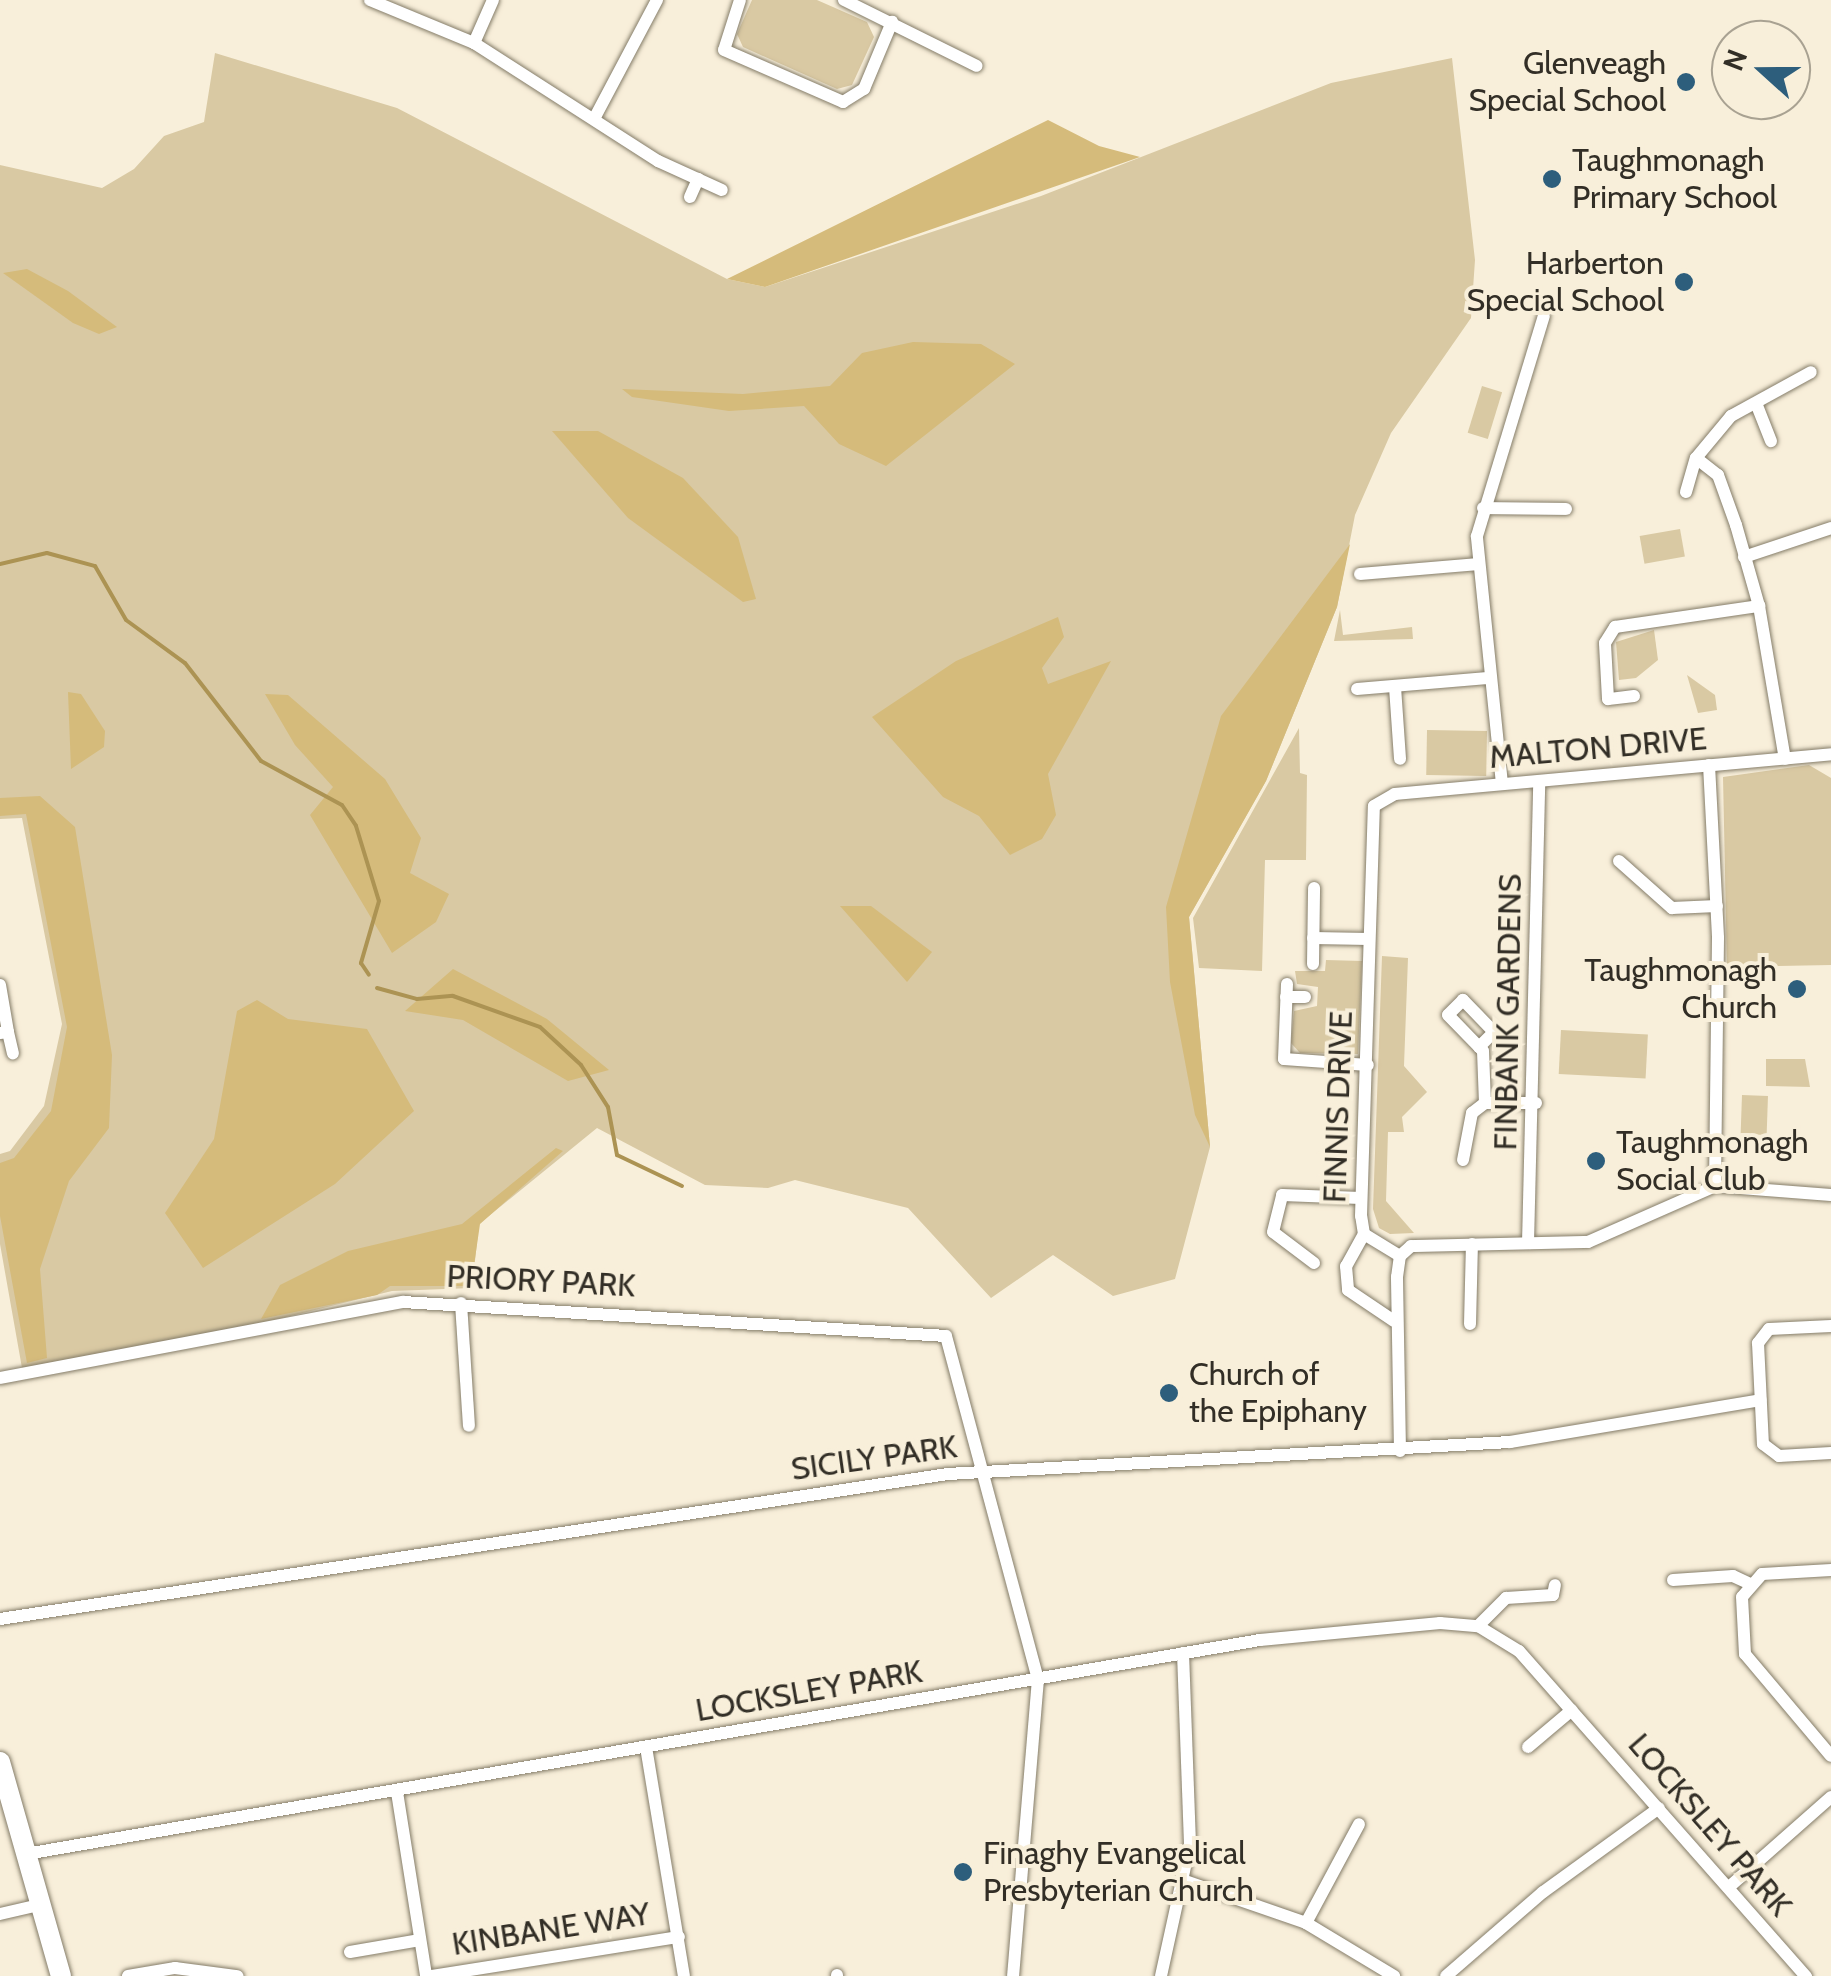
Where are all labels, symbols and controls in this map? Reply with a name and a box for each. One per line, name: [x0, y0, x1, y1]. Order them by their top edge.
north arrow: [1711, 20, 1811, 120]
place label: Glenveagh Special School: [1469, 45, 1666, 120]
text: N: [1715, 45, 1754, 75]
marker: Glenveagh Special School: [1675, 71, 1697, 93]
place label: Taughmonagh Primary School: [1572, 142, 1777, 217]
marker: Taughmonagh Primary School: [1541, 168, 1563, 190]
place label: Harberton Special School: [1467, 245, 1664, 320]
marker: Harberton Special School: [1673, 271, 1695, 293]
street label: MALTON DRIVE: [1488, 719, 1708, 777]
street label: FINBANK GARDENS: [1486, 873, 1530, 1151]
place label: Taughmonagh Church: [1584, 952, 1777, 1027]
marker: Taughmonagh Church: [1786, 978, 1808, 1000]
street label: FINNIS DRIVE: [1315, 1010, 1361, 1204]
place label: Taughmonagh Social Club: [1616, 1124, 1809, 1199]
marker: Taughmonagh Social Club: [1585, 1150, 1607, 1172]
street label: PRIORY PARK: [446, 1257, 636, 1305]
place label: Church of the Epiphany: [1189, 1356, 1367, 1431]
marker: Church of the Epiphany: [1158, 1382, 1180, 1404]
street label: SICILY PARK: [789, 1427, 959, 1489]
street label: LOCKSLEY PARK: [693, 1652, 925, 1730]
street label: LOCKSLEY PARK: [1620, 1726, 1800, 1924]
place label: Finaghy Evangelical Presbyterian Church: [983, 1835, 1254, 1910]
marker: Finaghy Evangelical Presbyterian Church: [952, 1861, 974, 1883]
street label: KINBANE WAY: [449, 1894, 653, 1964]

